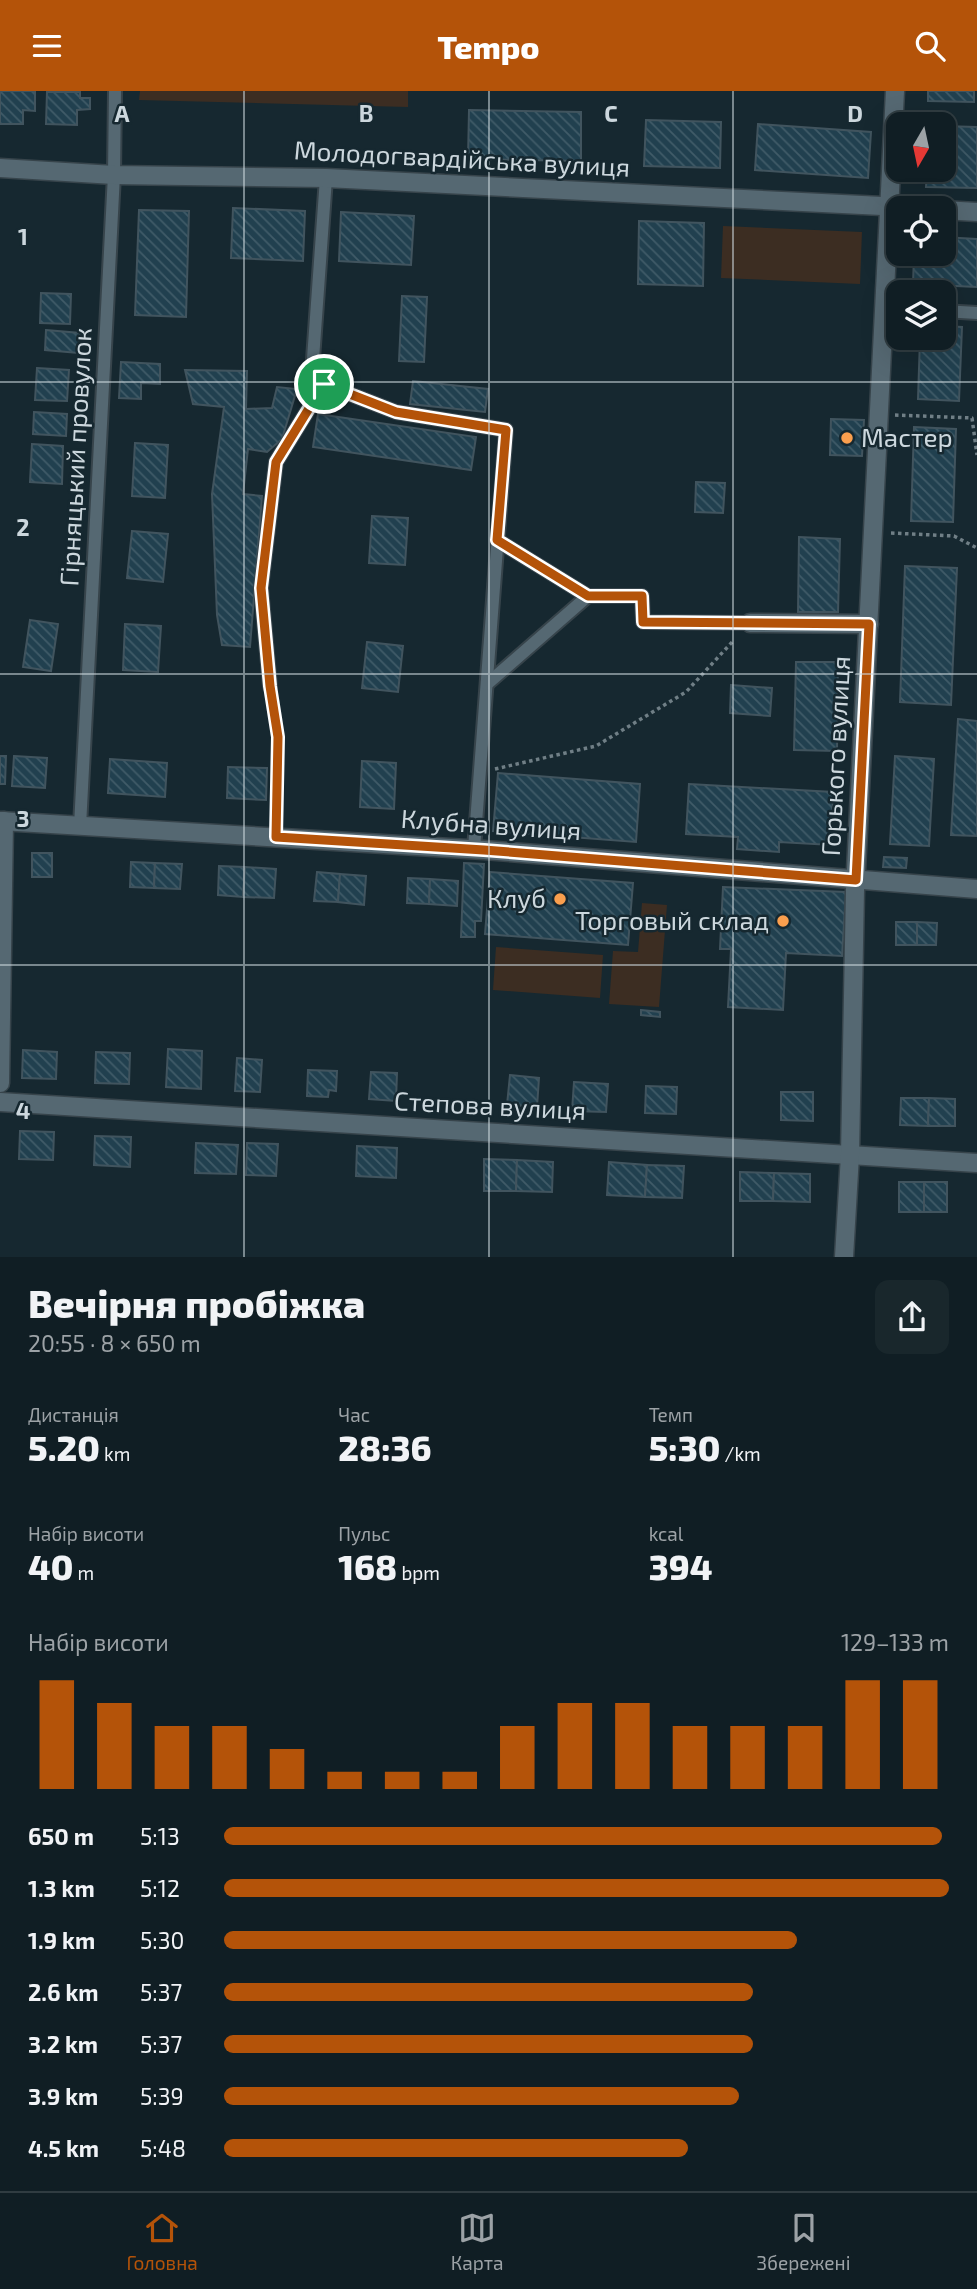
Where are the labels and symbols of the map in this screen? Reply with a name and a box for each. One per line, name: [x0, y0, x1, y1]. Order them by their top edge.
text: A: [114, 99, 130, 127]
text: B: [359, 99, 373, 127]
text: C: [604, 99, 618, 127]
text: D: [847, 99, 863, 127]
north arrow: [886, 112, 956, 182]
street label: Молодогвардійська вулиця: [293, 133, 631, 183]
text: 1: [18, 222, 28, 250]
street label: Гірняцький провулок: [52, 327, 98, 587]
pin: [294, 354, 354, 414]
place label: Мастер: [861, 421, 953, 452]
marker: Мастер: [839, 430, 855, 446]
text: 2: [16, 513, 30, 541]
street label: Горького вулиця: [814, 655, 856, 857]
street label: Клубна вулиця: [400, 802, 582, 846]
text: 3: [16, 804, 30, 832]
place label: Клуб: [487, 882, 546, 914]
marker: Клуб: [552, 891, 568, 907]
place label: Торговый склад: [575, 904, 769, 935]
marker: Торговый склад: [775, 913, 791, 929]
street label: Степова вулиця: [393, 1084, 587, 1126]
text: 4: [16, 1096, 30, 1124]

